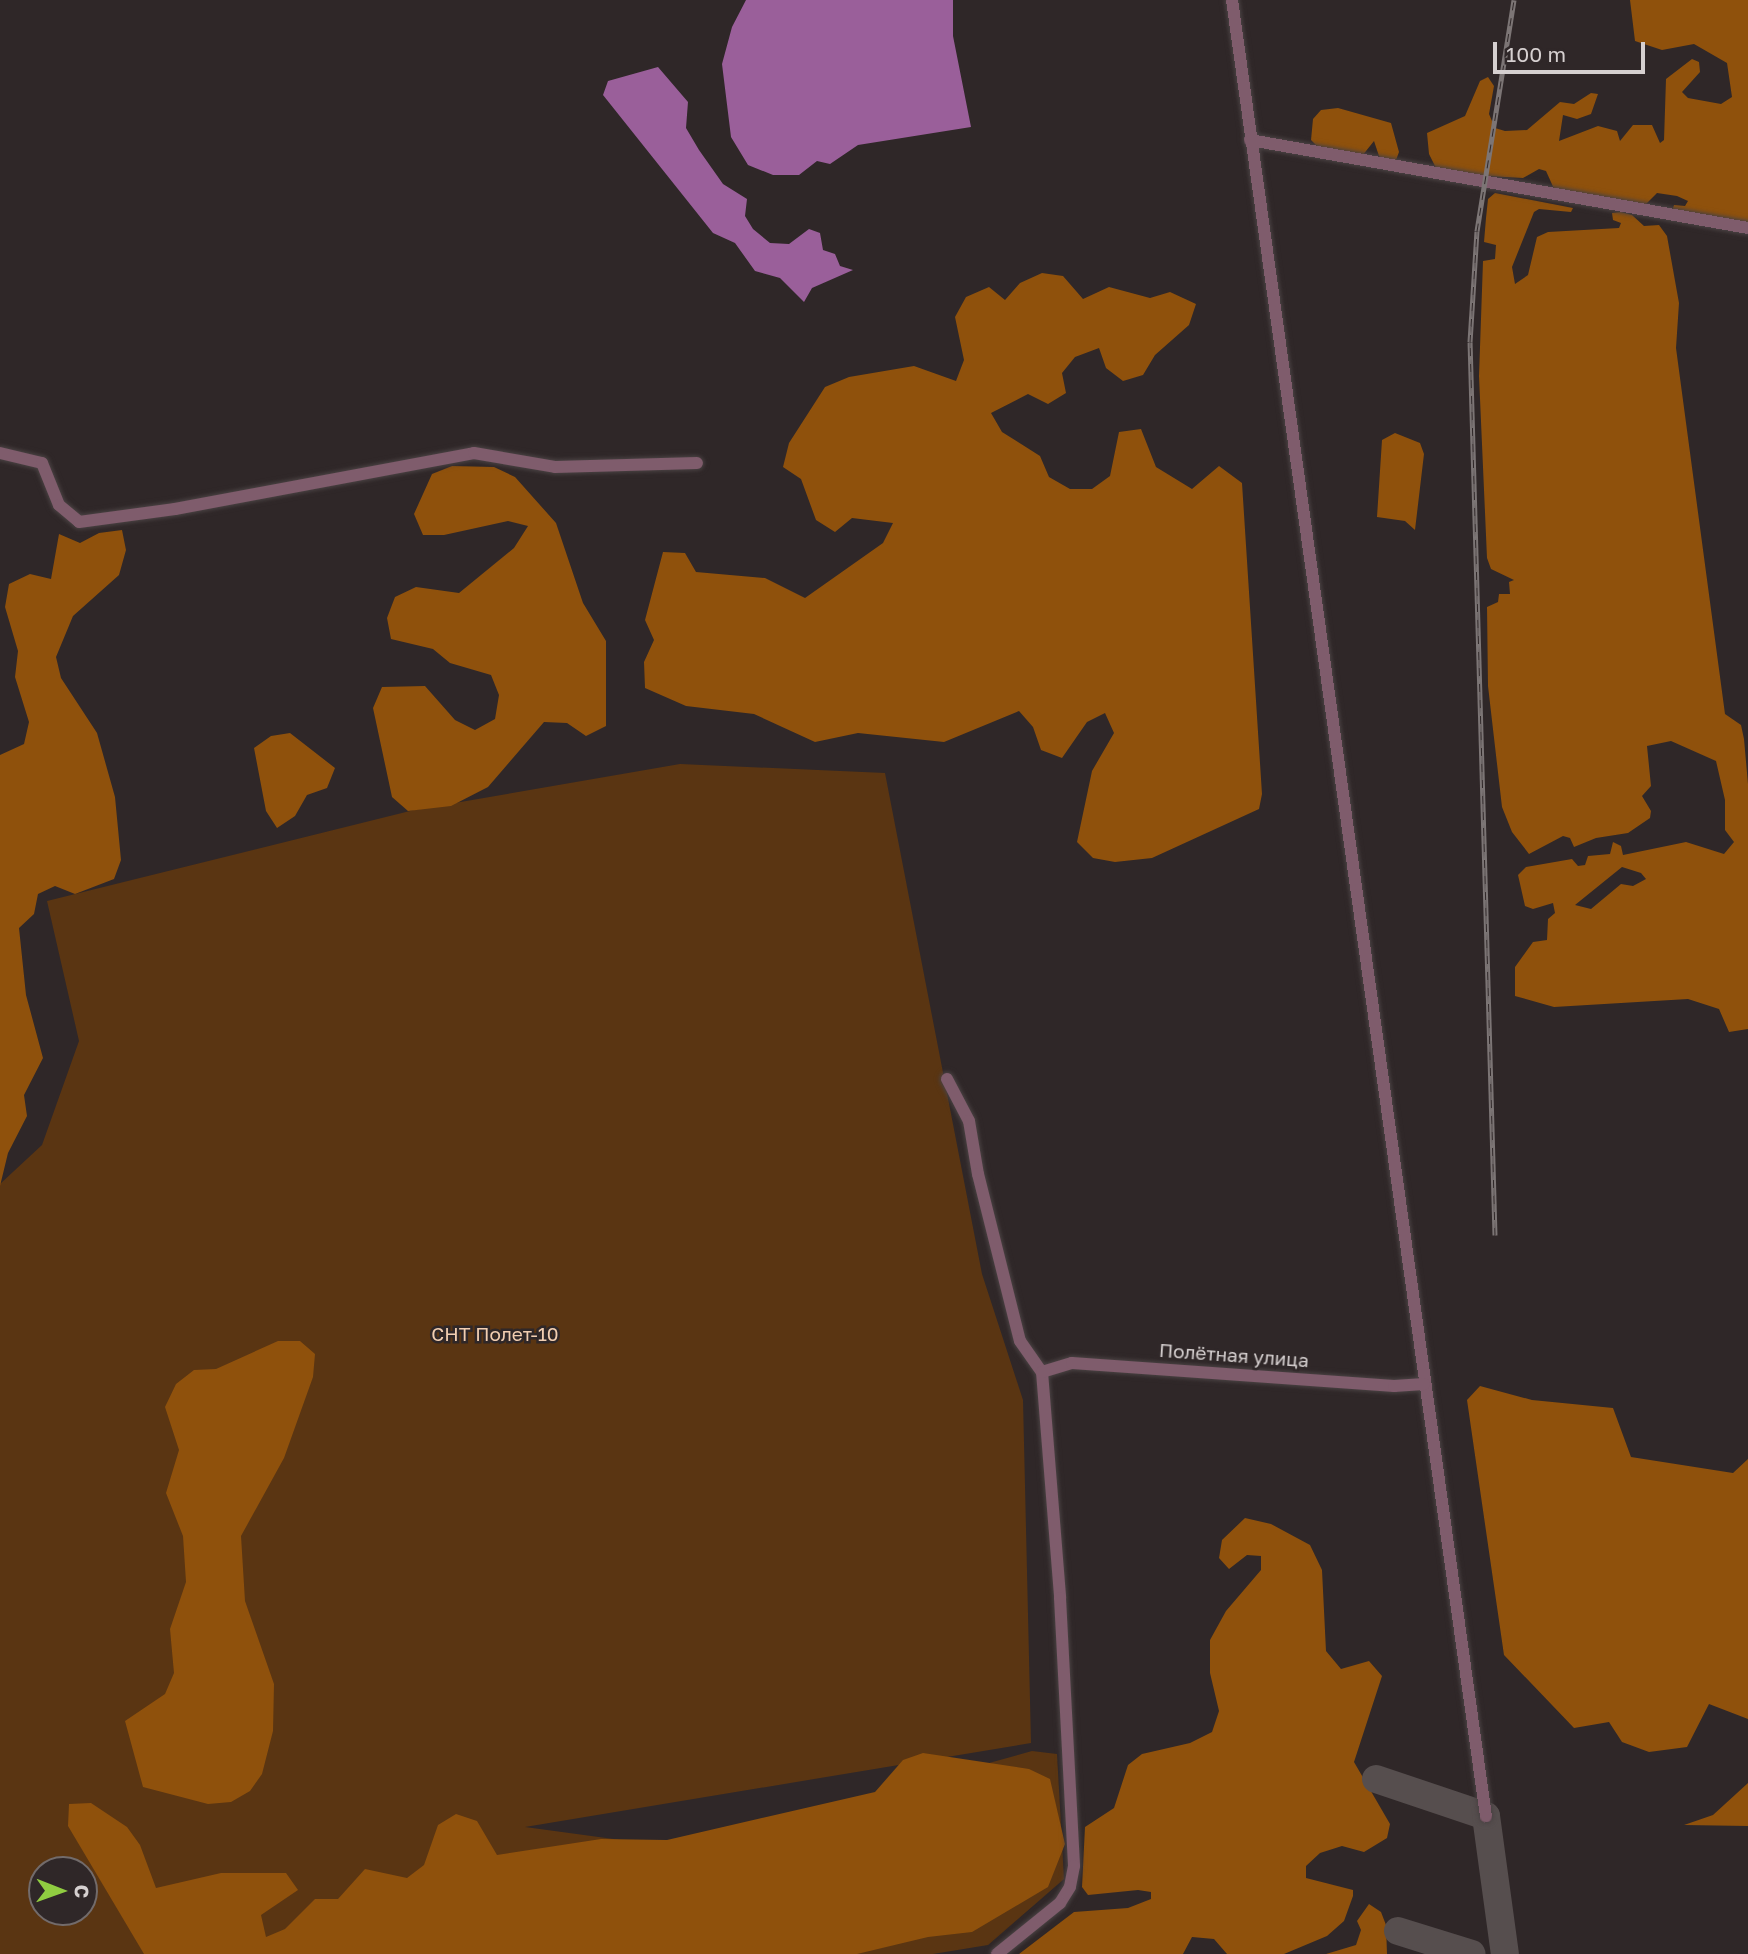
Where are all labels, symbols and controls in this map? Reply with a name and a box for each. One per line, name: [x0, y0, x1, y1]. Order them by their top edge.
scale bar: [1496, 28, 1648, 72]
text: 100 m: [1506, 41, 1566, 67]
park label: СНТ Полет-10: [431, 1323, 559, 1345]
street label: Полётная улица: [1158, 1338, 1310, 1372]
north arrow: [28, 1856, 98, 1926]
text: С: [71, 1884, 94, 1898]

